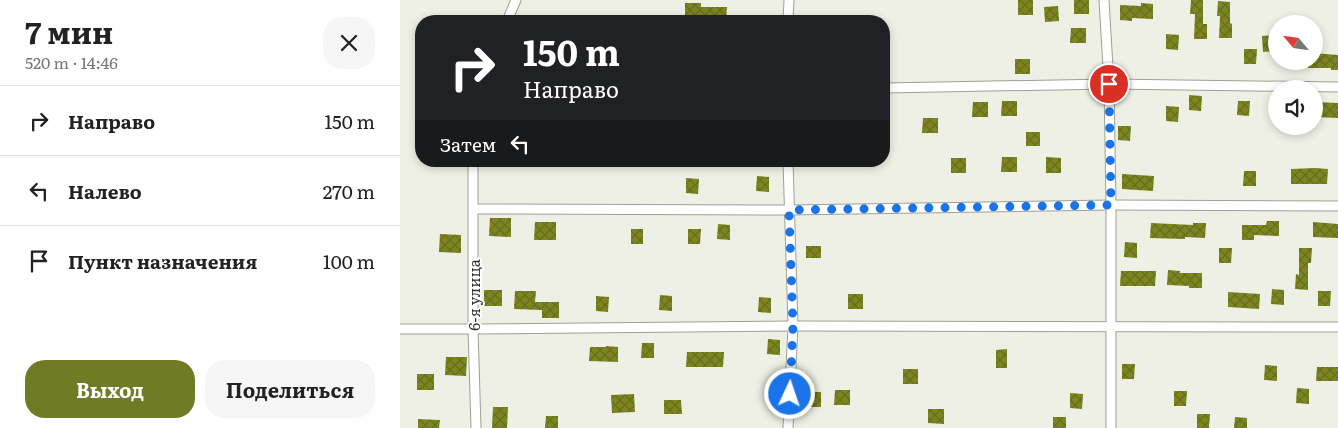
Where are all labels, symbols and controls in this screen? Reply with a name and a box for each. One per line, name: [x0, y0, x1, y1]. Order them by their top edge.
text: 7 мин: [25, 9, 113, 53]
north arrow: [1268, 15, 1322, 70]
map controls: [1268, 15, 1323, 135]
button: close: [323, 17, 375, 69]
text: 150 m: [523, 25, 620, 77]
icon: right: [440, 35, 505, 100]
text: 520 m · 14:46: [25, 50, 118, 74]
pin: [1088, 63, 1130, 105]
icon: arrive: [1095, 70, 1123, 98]
text: Направо: [523, 72, 619, 105]
button: sound: [1268, 80, 1323, 135]
icon: right: [25, 107, 53, 135]
text: Направо: [68, 107, 155, 135]
text: 150 m: [324, 107, 375, 135]
text: Затем: [440, 130, 496, 158]
icon: left: [506, 130, 534, 158]
icon: left: [25, 177, 53, 205]
text: Налево: [68, 177, 142, 205]
text: 270 m: [323, 177, 375, 205]
icon: arrive: [25, 247, 53, 275]
text: Пункт назначения: [68, 247, 257, 275]
text: 100 m: [323, 247, 375, 275]
street label: 6-я улица: [462, 258, 485, 331]
button: Выход: [25, 360, 195, 418]
button: Поделиться: [205, 360, 375, 418]
position arrow: [763, 367, 815, 419]

